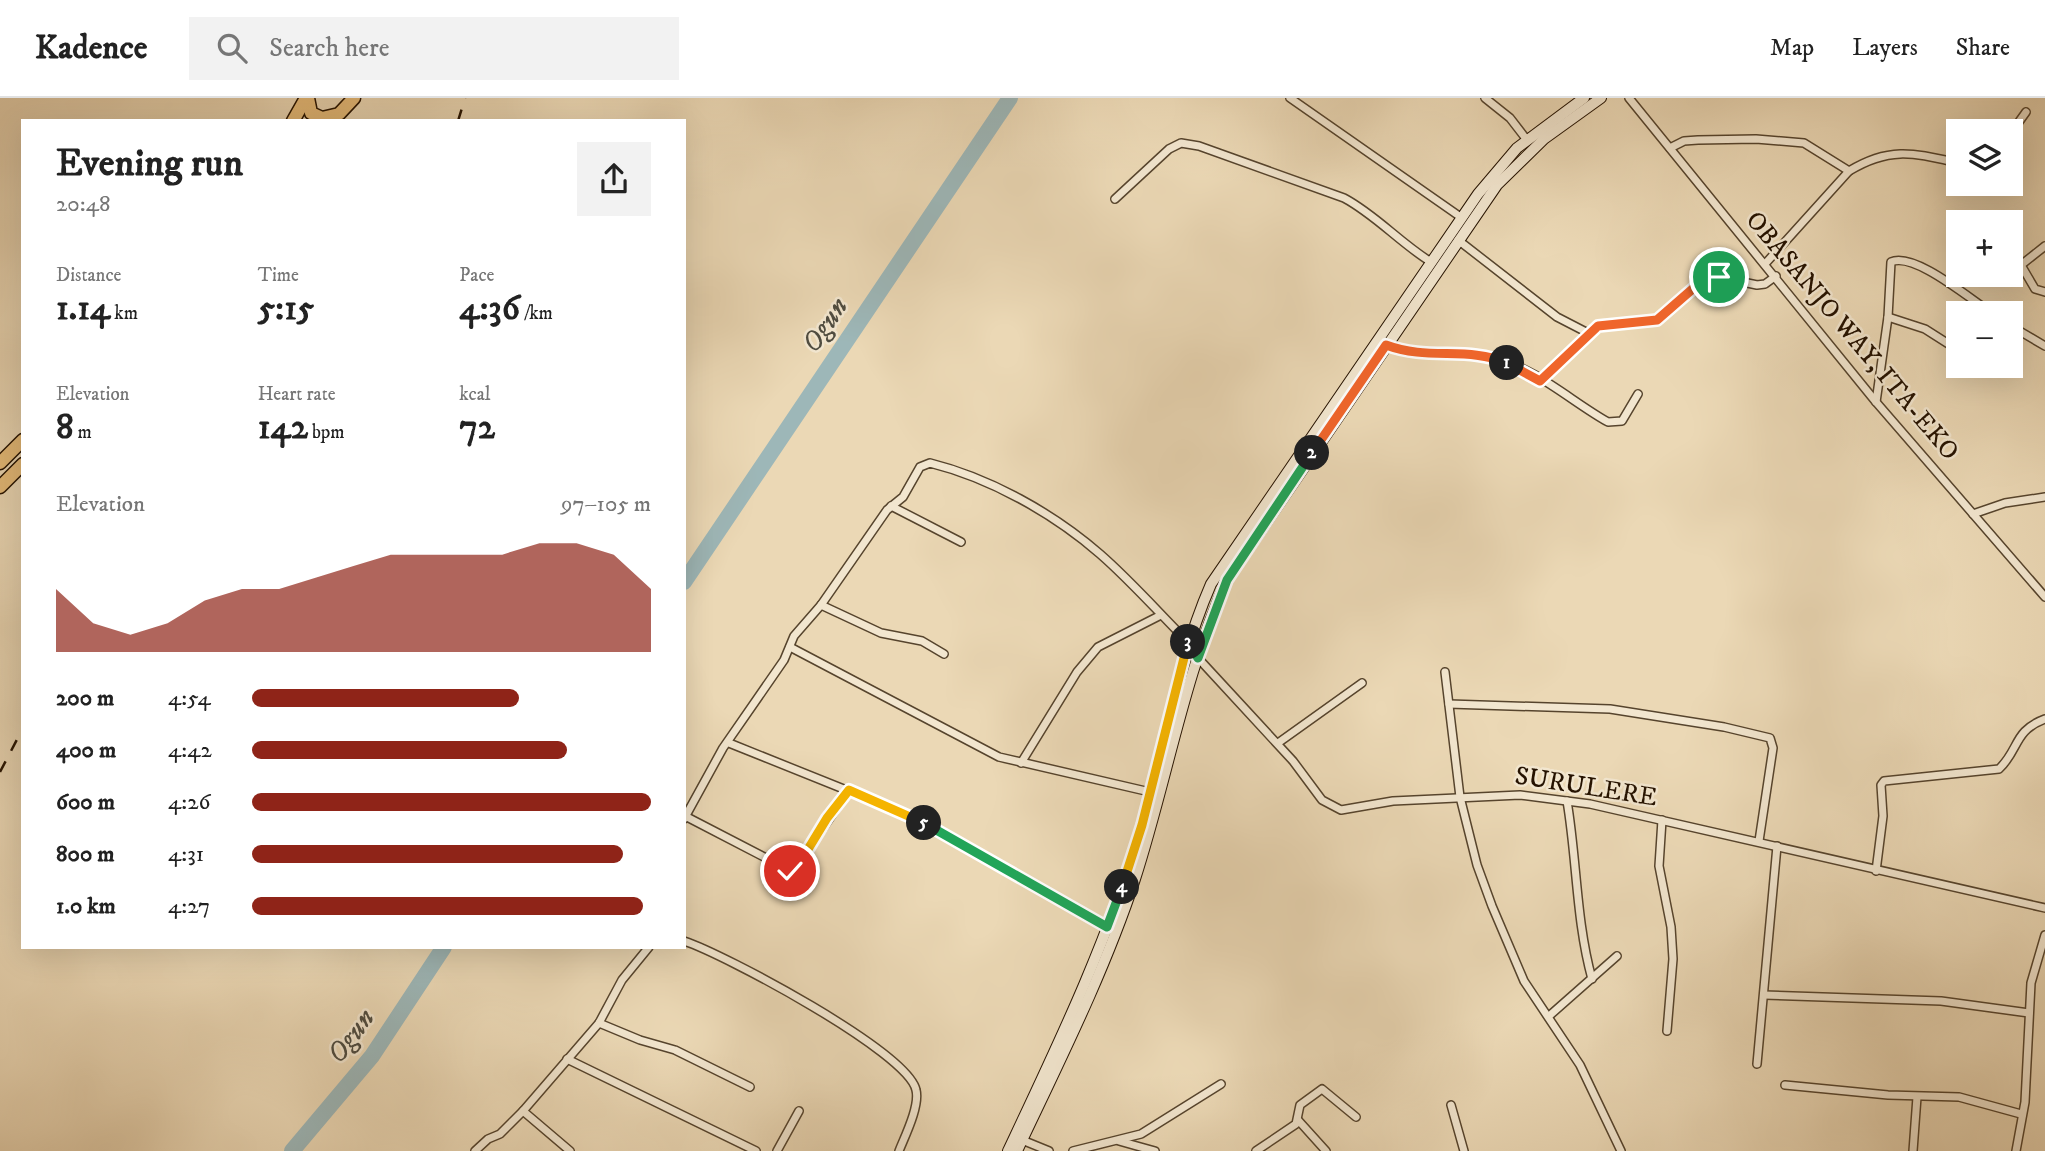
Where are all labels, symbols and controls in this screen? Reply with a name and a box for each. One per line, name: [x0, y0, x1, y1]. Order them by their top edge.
search box: [189, 17, 679, 80]
text: Kadence: [35, 28, 147, 69]
icon: search: [213, 29, 251, 67]
text: Search here: [269, 32, 390, 65]
text: Map: [1770, 33, 1814, 63]
text: Layers: [1852, 33, 1918, 63]
text: Share: [1956, 33, 2010, 63]
map controls: [1946, 119, 2023, 378]
button: layers: [1946, 119, 2023, 196]
text: Evening run: [56, 140, 243, 188]
button: share: [577, 142, 651, 216]
text: 20:48: [56, 190, 110, 219]
street label: OBASANJO WAY, ITA-EKO: [1738, 205, 1966, 467]
button: +: [1946, 210, 2023, 287]
pin: [1689, 247, 1749, 307]
icon: arrive: [1700, 258, 1738, 296]
text: Distance: [56, 264, 121, 287]
text: Time: [258, 264, 299, 287]
text: Pace: [459, 264, 494, 287]
text: 1.14: [56, 287, 110, 331]
text: 5:15: [258, 287, 314, 331]
text: 4:36: [459, 287, 520, 331]
water label: Ogun: [794, 291, 856, 359]
button: −: [1946, 301, 2023, 378]
text: km: [110, 302, 138, 325]
text: /km: [520, 302, 553, 325]
pin: 1: [1490, 345, 1524, 380]
text: 1: [1503, 351, 1510, 374]
text: Elevation: [56, 383, 130, 406]
text: Heart rate: [258, 383, 336, 406]
text: kcal: [459, 383, 491, 406]
text: 8: [56, 406, 74, 450]
text: 142: [258, 406, 308, 450]
text: 72: [459, 406, 495, 450]
text: m: [74, 421, 92, 444]
text: bpm: [308, 421, 345, 444]
pin: 2: [1294, 436, 1330, 470]
text: 2: [1307, 441, 1316, 464]
text: Elevation: [56, 490, 145, 519]
text: 97–105 m: [561, 490, 651, 519]
pin: 3: [1170, 624, 1206, 660]
text: 3: [1184, 630, 1191, 653]
text: 200 m: [56, 684, 114, 713]
text: 4:54: [168, 684, 211, 713]
text: 400 m: [56, 736, 116, 765]
text: 4:42: [168, 736, 212, 765]
street label: SURULERE: [1513, 759, 1659, 815]
text: 600 m: [56, 788, 115, 817]
text: 4:26: [168, 788, 211, 817]
pin: 5: [906, 806, 942, 840]
text: 5: [919, 811, 928, 834]
text: 800 m: [56, 840, 114, 869]
text: 4:31: [168, 840, 204, 869]
pin: [760, 841, 820, 901]
icon: check: [771, 852, 809, 890]
pin: 4: [1104, 870, 1140, 904]
text: 4: [1116, 875, 1127, 898]
text: 1.0 km: [56, 892, 116, 921]
text: 4:27: [168, 892, 210, 921]
water label: Ogun: [319, 1002, 383, 1070]

